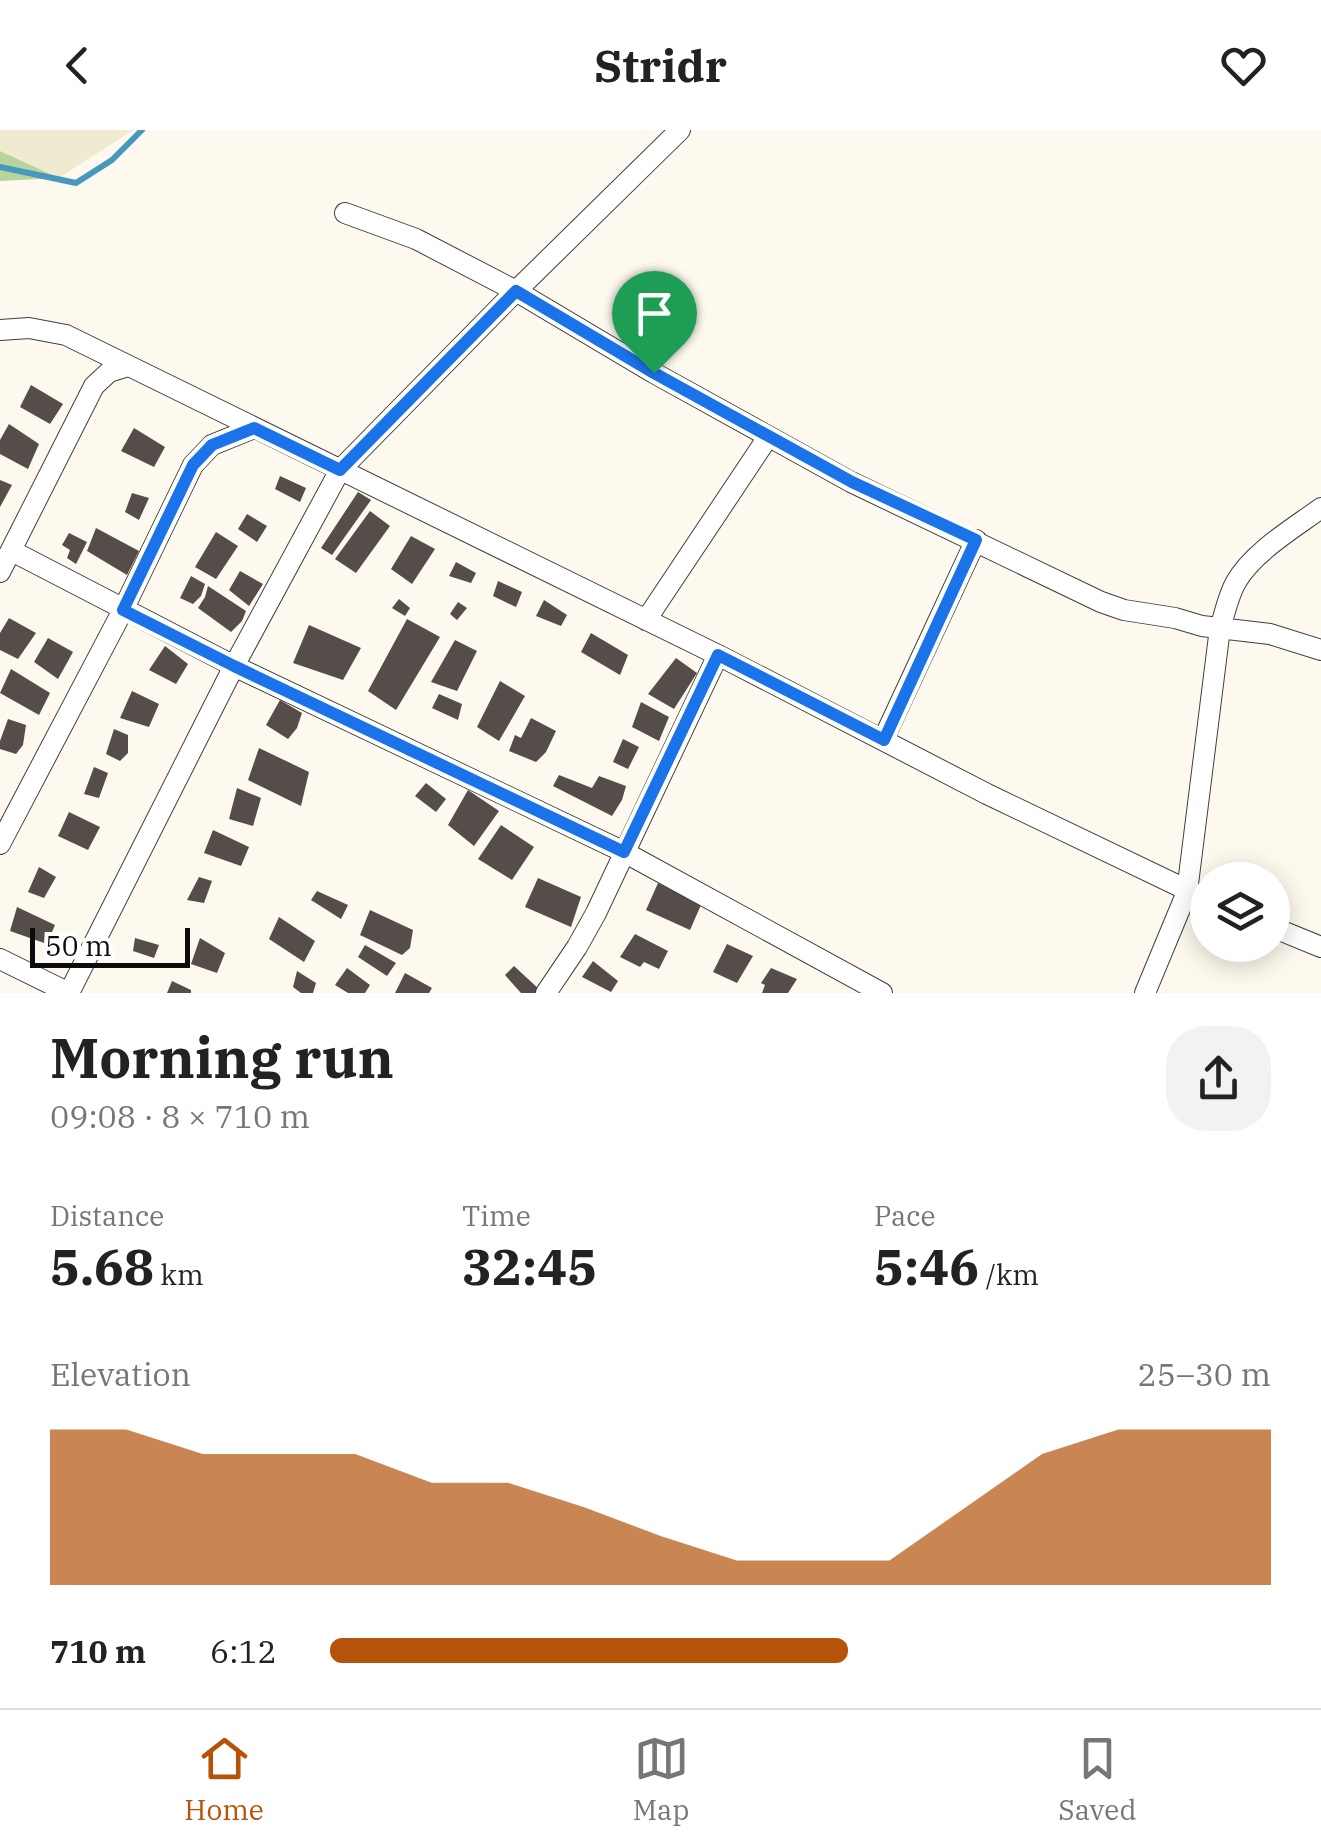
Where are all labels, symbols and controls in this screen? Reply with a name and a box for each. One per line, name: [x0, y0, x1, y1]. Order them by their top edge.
text: Stridr: [594, 36, 727, 94]
icon: back: [50, 38, 105, 93]
icon: heart: [1216, 38, 1271, 93]
pin: [612, 271, 697, 374]
icon: arrive: [627, 286, 682, 341]
map controls: [1190, 862, 1290, 962]
button: layers: [1190, 862, 1290, 962]
scale bar: [30, 923, 190, 968]
text: 50 m: [45, 927, 112, 964]
text: Morning run: [50, 1022, 394, 1093]
button: share: [1166, 1026, 1271, 1131]
text: 09:08 · 8 × 710 m: [50, 1095, 310, 1137]
text: Distance: [50, 1197, 164, 1234]
text: Time: [462, 1197, 531, 1234]
text: Pace: [874, 1197, 936, 1234]
text: 5.68: [50, 1234, 154, 1299]
text: 32:45: [462, 1234, 597, 1299]
text: 5:46: [874, 1234, 979, 1299]
text: km: [154, 1256, 204, 1293]
text: /km: [979, 1256, 1039, 1293]
text: Elevation: [50, 1353, 191, 1395]
text: 25–30 m: [1137, 1353, 1271, 1395]
text: 710 m: [50, 1630, 146, 1672]
text: 6:12: [210, 1630, 277, 1672]
tab: Home: [184, 1731, 264, 1828]
tab: Map: [633, 1731, 690, 1828]
tab: Saved: [1058, 1731, 1137, 1828]

